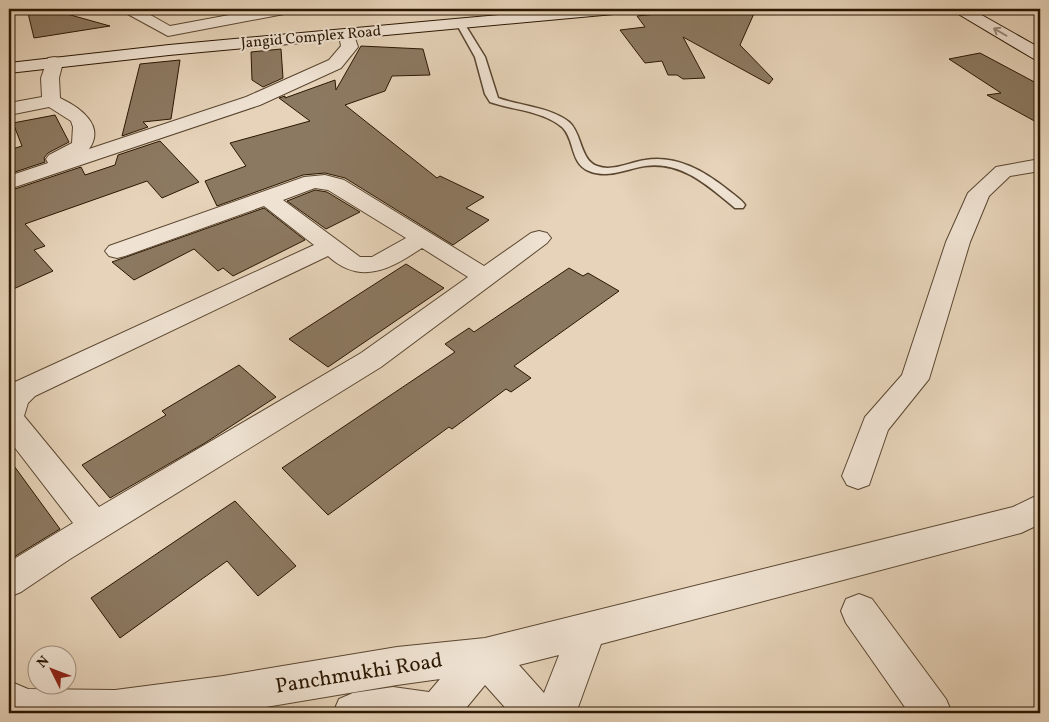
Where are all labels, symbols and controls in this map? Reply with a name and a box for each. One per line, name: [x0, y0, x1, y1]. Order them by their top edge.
street label: Jangid Complex Road: [240, 21, 382, 55]
one-way arrow: [993, 27, 1008, 37]
north arrow: [28, 644, 78, 694]
street label: Panchmukhi Road: [273, 646, 445, 702]
text: N: [33, 652, 54, 672]

